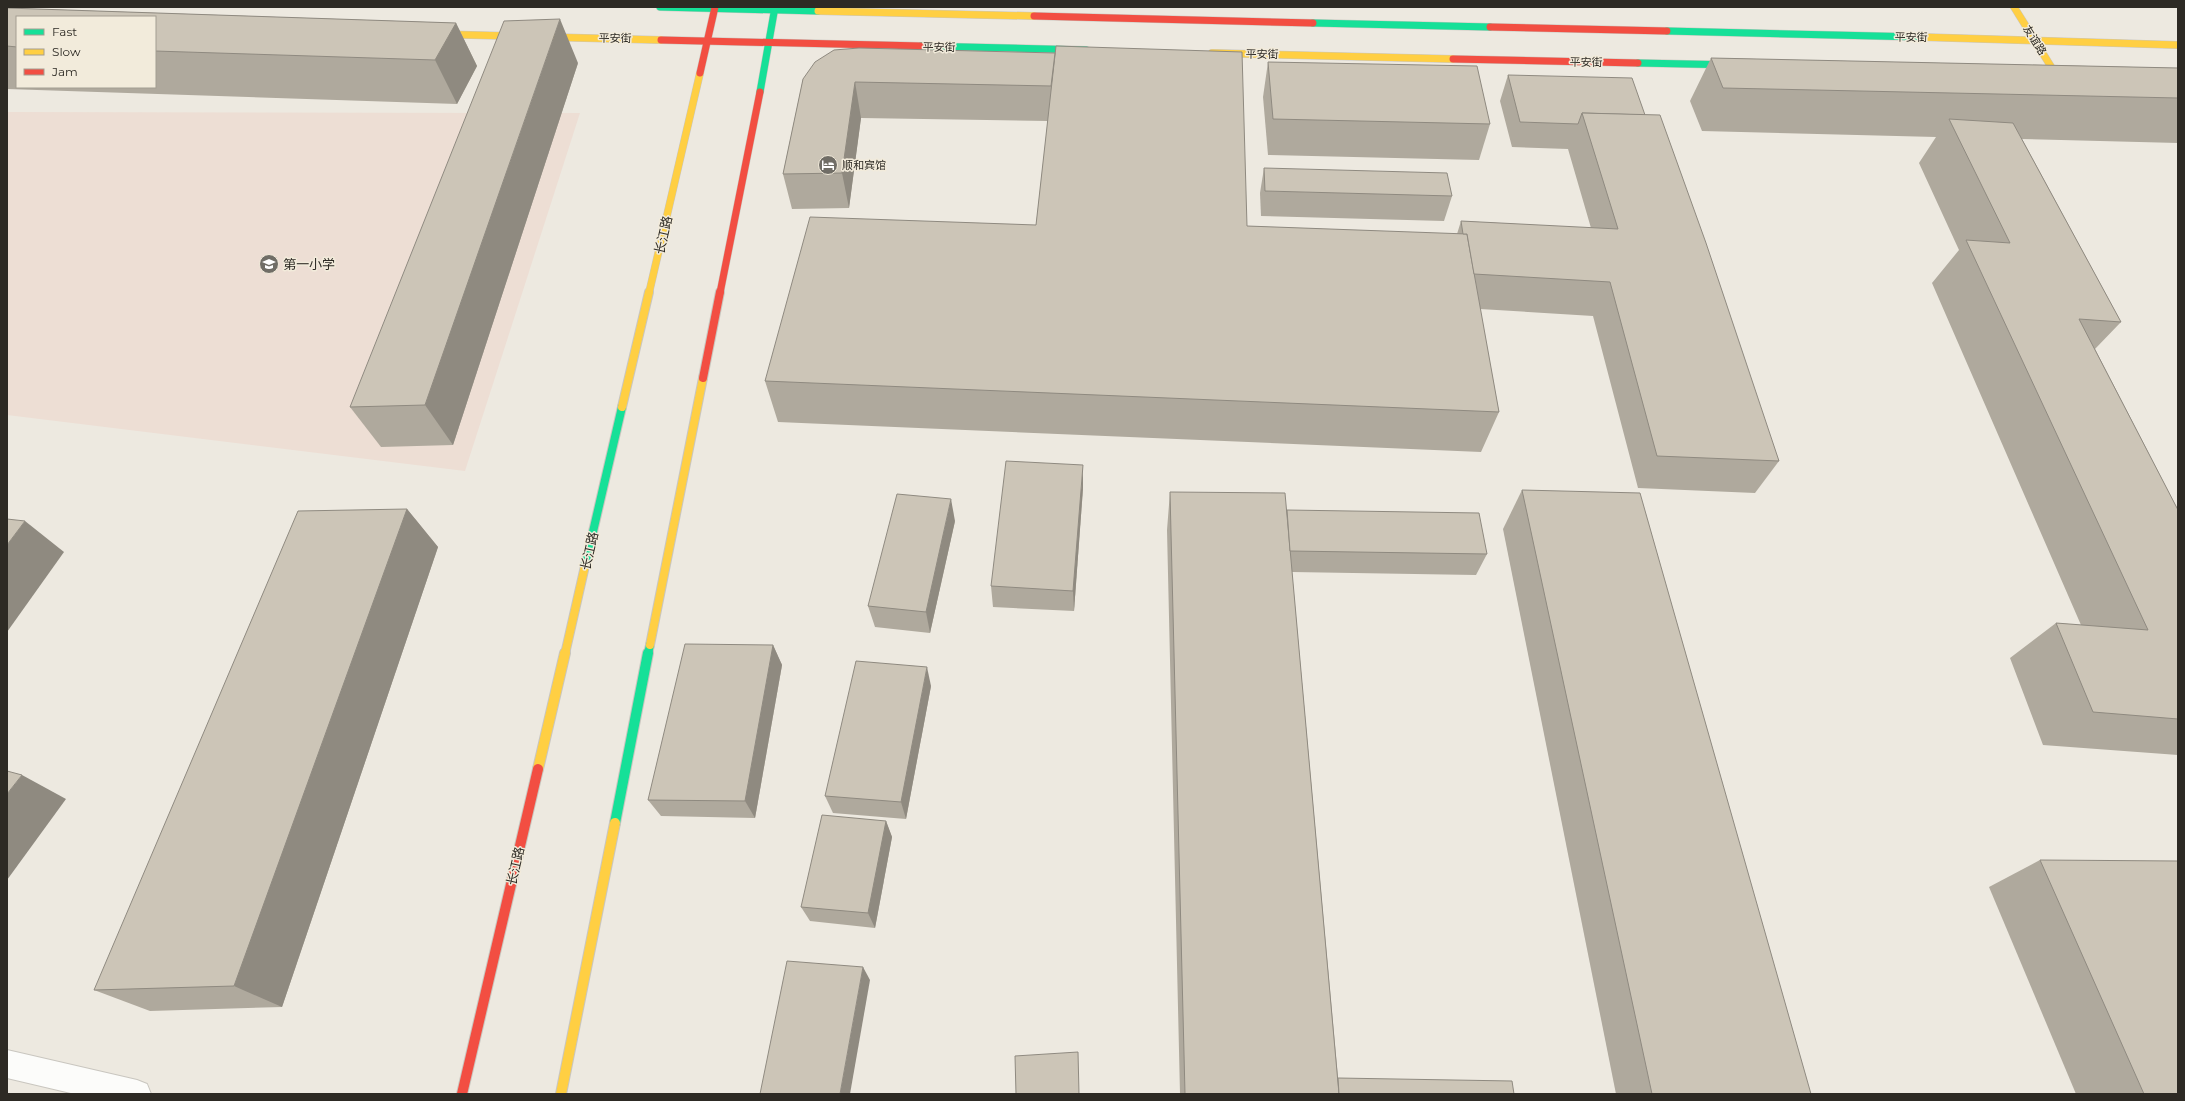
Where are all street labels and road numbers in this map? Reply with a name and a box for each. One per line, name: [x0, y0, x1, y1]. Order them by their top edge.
street label: 友谊路: [2020, 22, 2050, 58]
street label: 平安街: [1894, 30, 1928, 44]
street label: 平安街: [598, 31, 632, 45]
street label: 平安街: [922, 40, 956, 54]
street label: 平安街: [1245, 47, 1279, 61]
street label: 平安街: [1569, 55, 1603, 69]
street label: 长江路: [651, 214, 675, 256]
street label: 长江路: [577, 530, 601, 572]
street label: 长江路: [503, 845, 527, 887]

